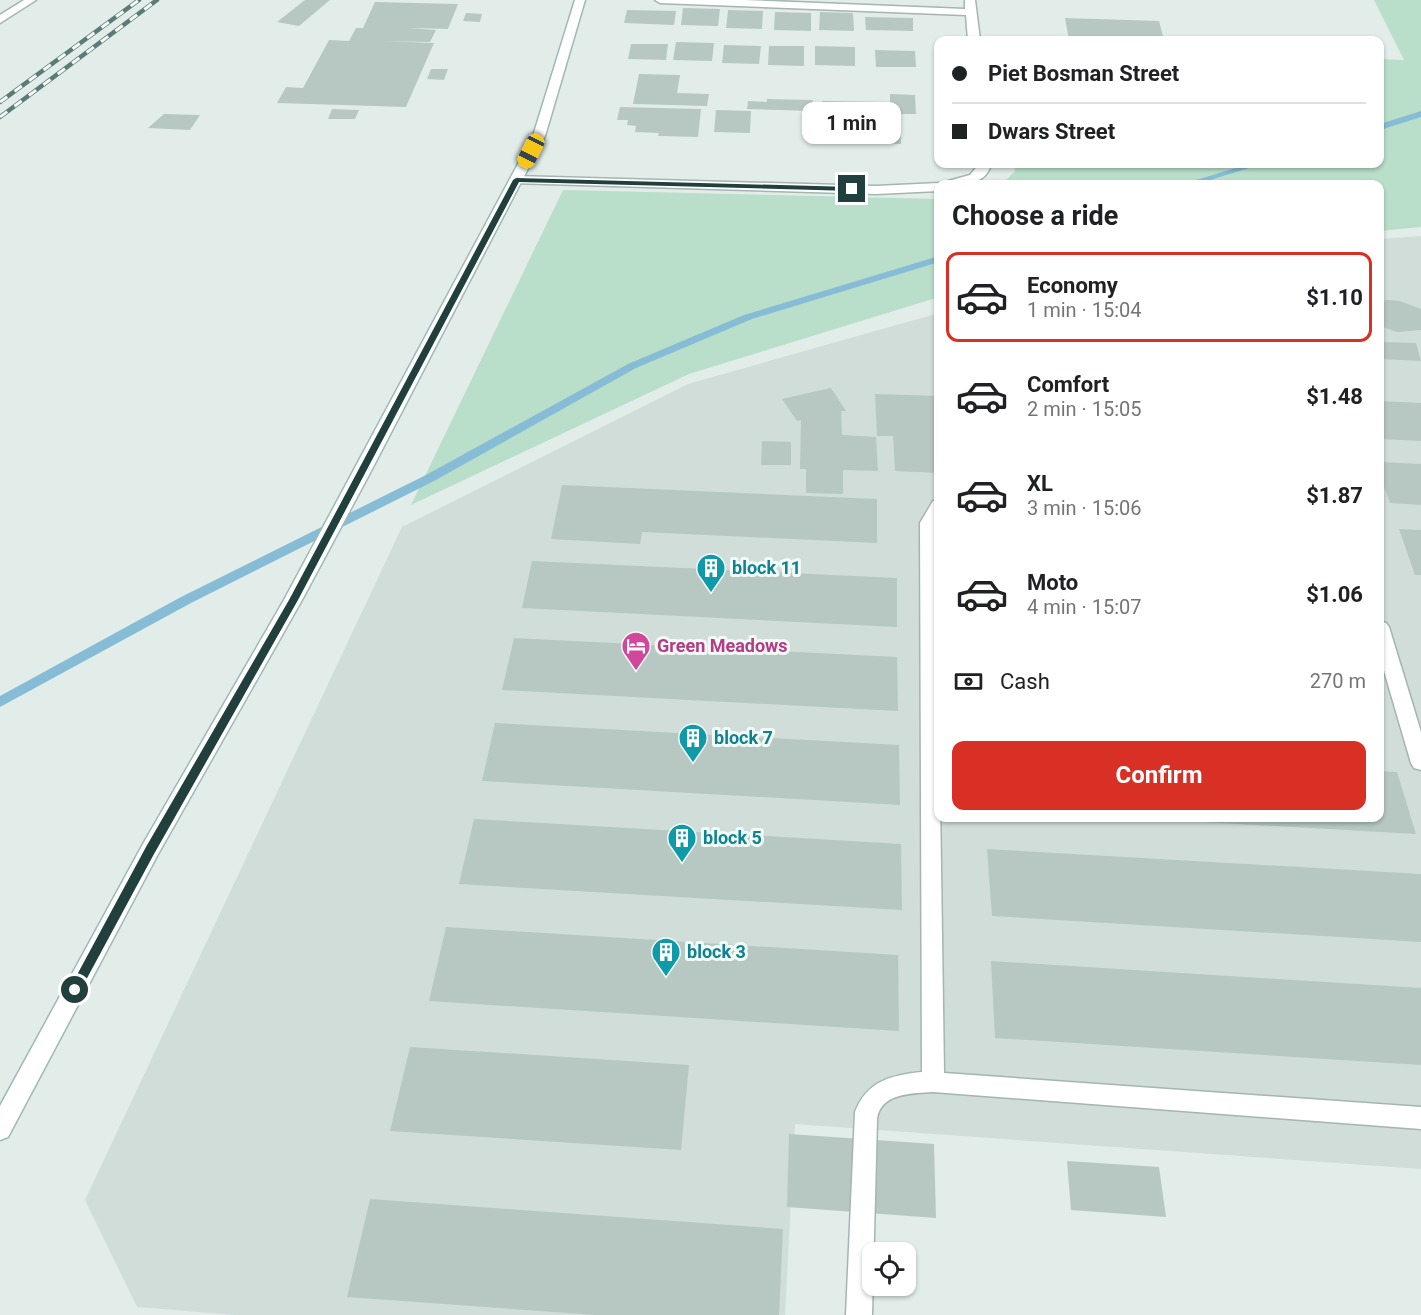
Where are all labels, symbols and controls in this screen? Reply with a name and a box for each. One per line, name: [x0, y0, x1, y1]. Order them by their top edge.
text: Piet Bosman Street: [988, 61, 1179, 86]
callout: 1 min: [802, 102, 902, 144]
text: 1 min: [826, 111, 877, 135]
text: Dwars Street: [988, 119, 1115, 144]
car: [515, 131, 547, 171]
route end: [838, 175, 865, 202]
text: Choose a ride: [952, 200, 1118, 232]
icon: car: [955, 270, 1009, 324]
text: Economy: [1027, 273, 1118, 298]
text: $1.10: [1306, 285, 1363, 310]
text: 1 min · 15:04: [1027, 298, 1142, 322]
icon: car: [955, 369, 1009, 423]
text: Comfort: [1027, 372, 1109, 397]
text: $1.48: [1306, 384, 1363, 409]
text: 2 min · 15:05: [1027, 397, 1142, 421]
icon: car: [955, 468, 1009, 522]
text: XL: [1027, 471, 1053, 496]
text: $1.87: [1306, 483, 1363, 508]
text: 3 min · 15:06: [1027, 496, 1142, 520]
building icon: block 11: [695, 552, 727, 594]
place label: block 11: [732, 557, 801, 578]
icon: car: [955, 567, 1009, 621]
text: Moto: [1027, 570, 1078, 595]
text: $1.06: [1306, 582, 1363, 607]
text: 4 min · 15:07: [1027, 595, 1142, 619]
hotel icon: Green Meadows: [620, 630, 652, 672]
place label: Green Meadows: [657, 635, 788, 656]
icon: cash: [952, 665, 985, 698]
text: Cash: [1000, 669, 1050, 694]
text: 270 m: [1310, 669, 1366, 693]
building icon: block 7: [677, 722, 709, 764]
place label: block 7: [714, 727, 773, 748]
button: Confirm: [952, 741, 1366, 810]
building icon: block 5: [666, 822, 698, 864]
place label: block 5: [703, 827, 762, 848]
building icon: block 3: [650, 936, 682, 978]
place label: block 3: [687, 941, 746, 962]
route start: [61, 976, 88, 1003]
map controls: [862, 1242, 916, 1296]
button: locate: [862, 1242, 916, 1296]

